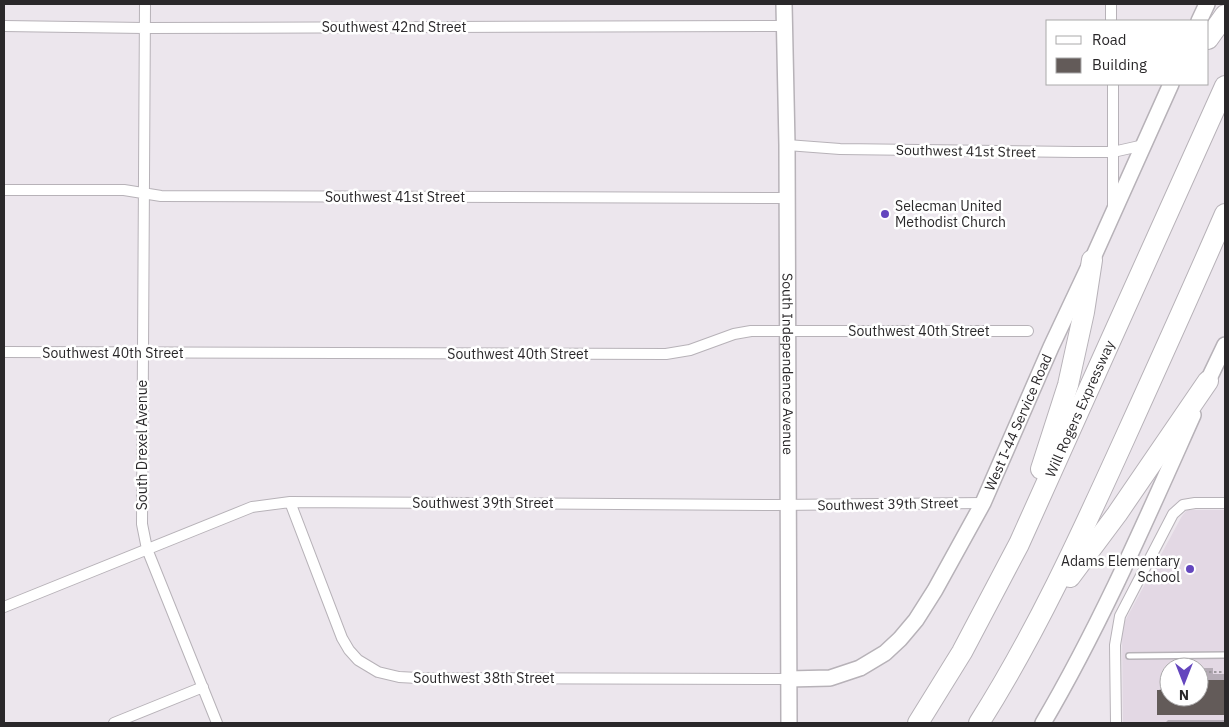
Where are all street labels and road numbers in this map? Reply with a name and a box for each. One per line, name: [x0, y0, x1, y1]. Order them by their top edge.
street label: Southwest 42nd Street: [322, 18, 466, 36]
street label: Southwest 41st Street: [896, 141, 1036, 161]
street label: Southwest 41st Street: [325, 188, 465, 206]
street label: South Independence Avenue: [778, 273, 797, 455]
street label: Southwest 40th Street: [848, 322, 990, 340]
street label: Will Rogers Expressway: [1041, 337, 1118, 480]
street label: Southwest 40th Street: [42, 344, 184, 362]
street label: Southwest 40th Street: [447, 345, 589, 363]
street label: West I-44 Service Road: [980, 351, 1056, 494]
street label: South Drexel Avenue: [133, 379, 151, 510]
street label: Southwest 39th Street: [412, 494, 554, 512]
street label: Southwest 39th Street: [817, 494, 959, 514]
street label: Southwest 38th Street: [413, 669, 555, 687]

